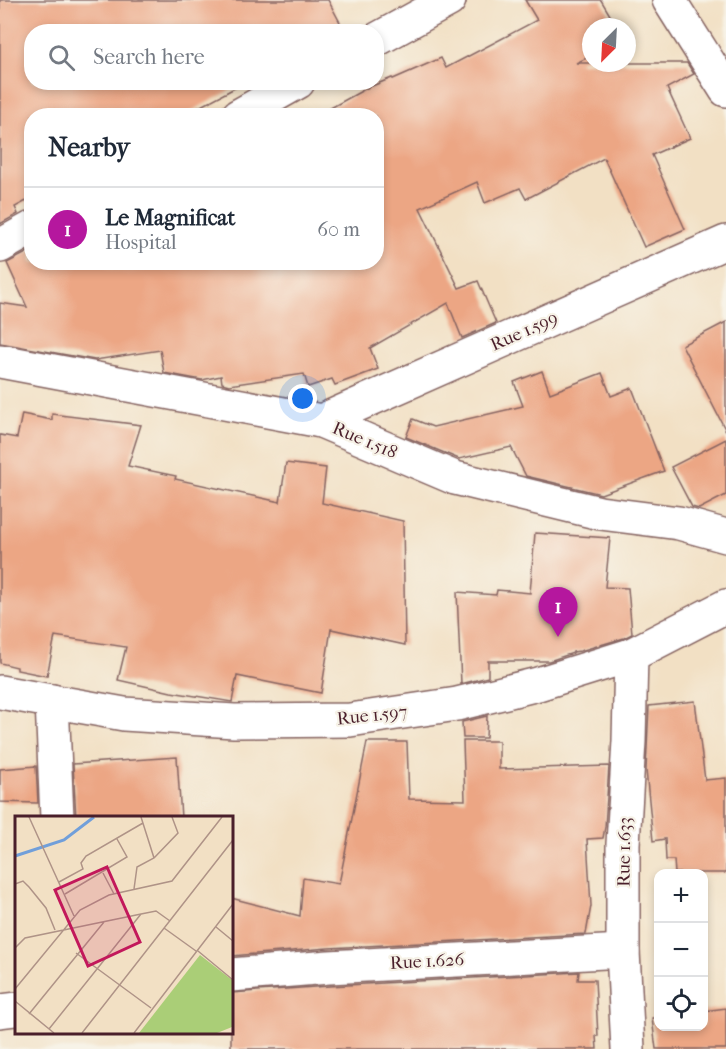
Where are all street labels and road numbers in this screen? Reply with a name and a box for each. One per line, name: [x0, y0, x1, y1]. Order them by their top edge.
street label: Rue 1.599: [487, 307, 561, 356]
street label: Rue 1.518: [329, 417, 400, 463]
street label: Rue 1.597: [336, 701, 409, 730]
street label: Rue 1.633: [613, 817, 636, 887]
street label: Rue 1.626: [389, 949, 465, 974]

